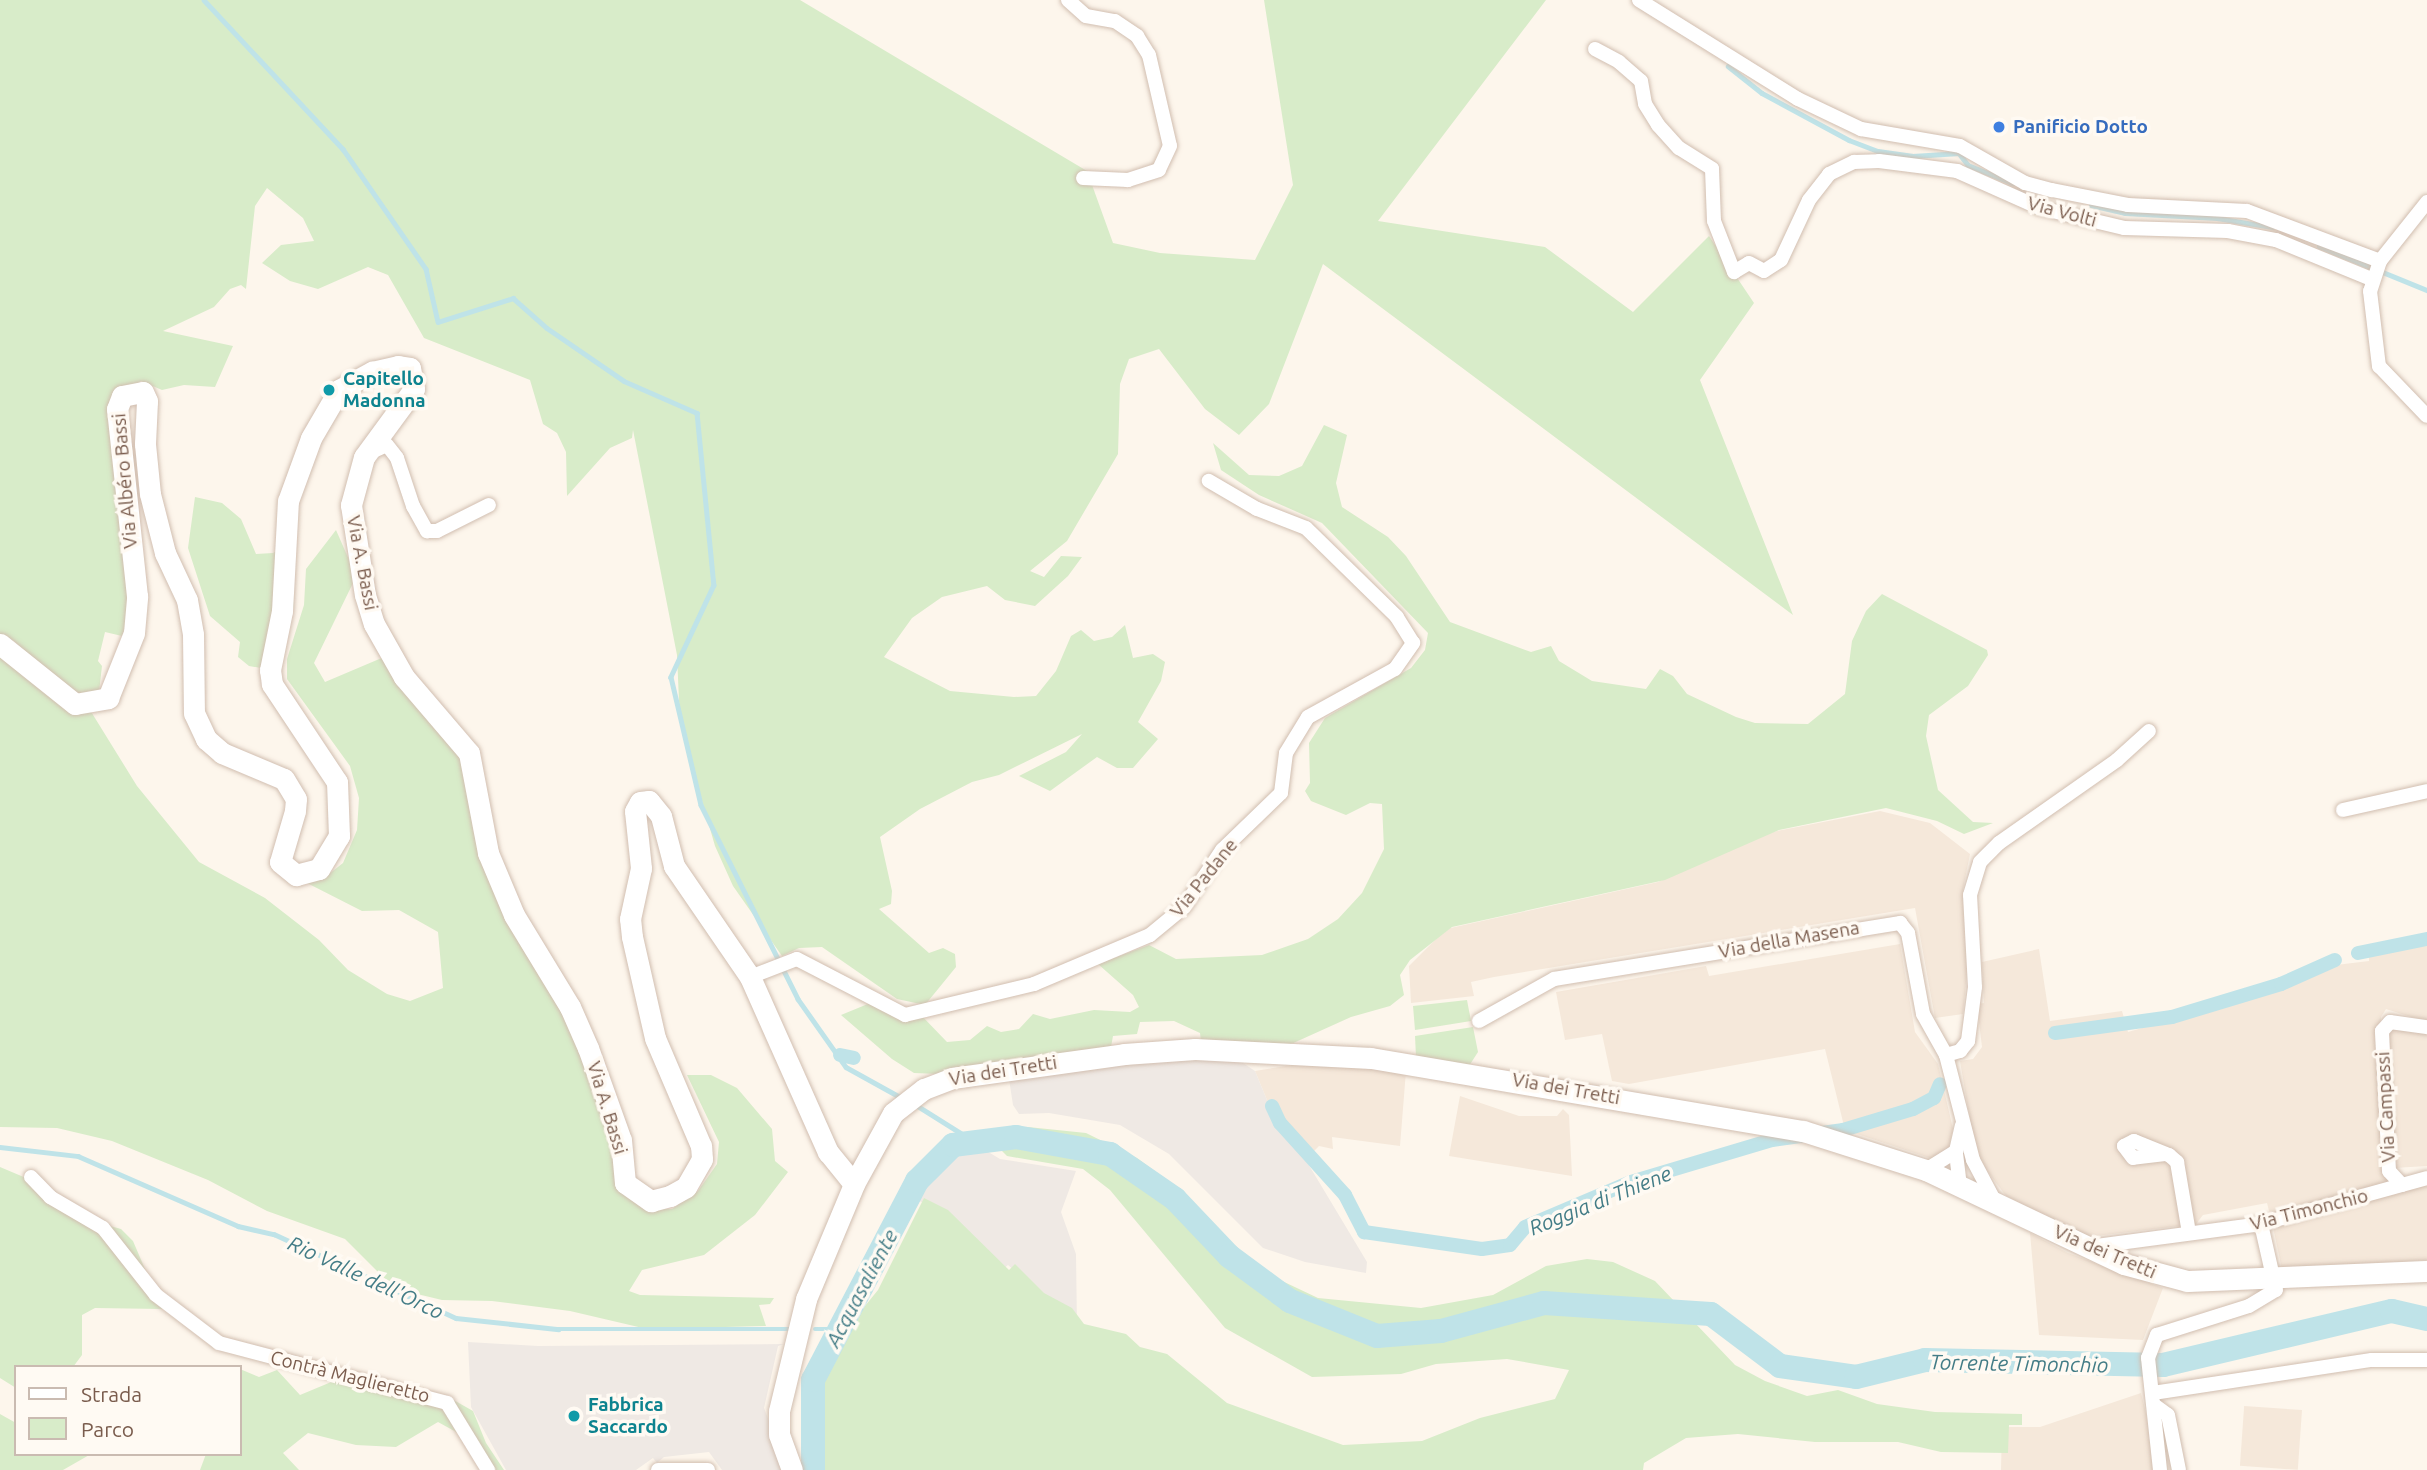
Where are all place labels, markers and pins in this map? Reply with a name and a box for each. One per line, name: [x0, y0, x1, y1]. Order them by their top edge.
place label: Panificio Dotto: [2013, 116, 2148, 138]
marker: Panificio Dotto: [1991, 119, 2007, 135]
place label: Capitello Madonna: [343, 368, 426, 412]
marker: Capitello Madonna: [321, 382, 337, 398]
place label: Fabbrica Saccardo: [588, 1394, 668, 1438]
marker: Fabbrica Saccardo: [566, 1408, 582, 1424]

